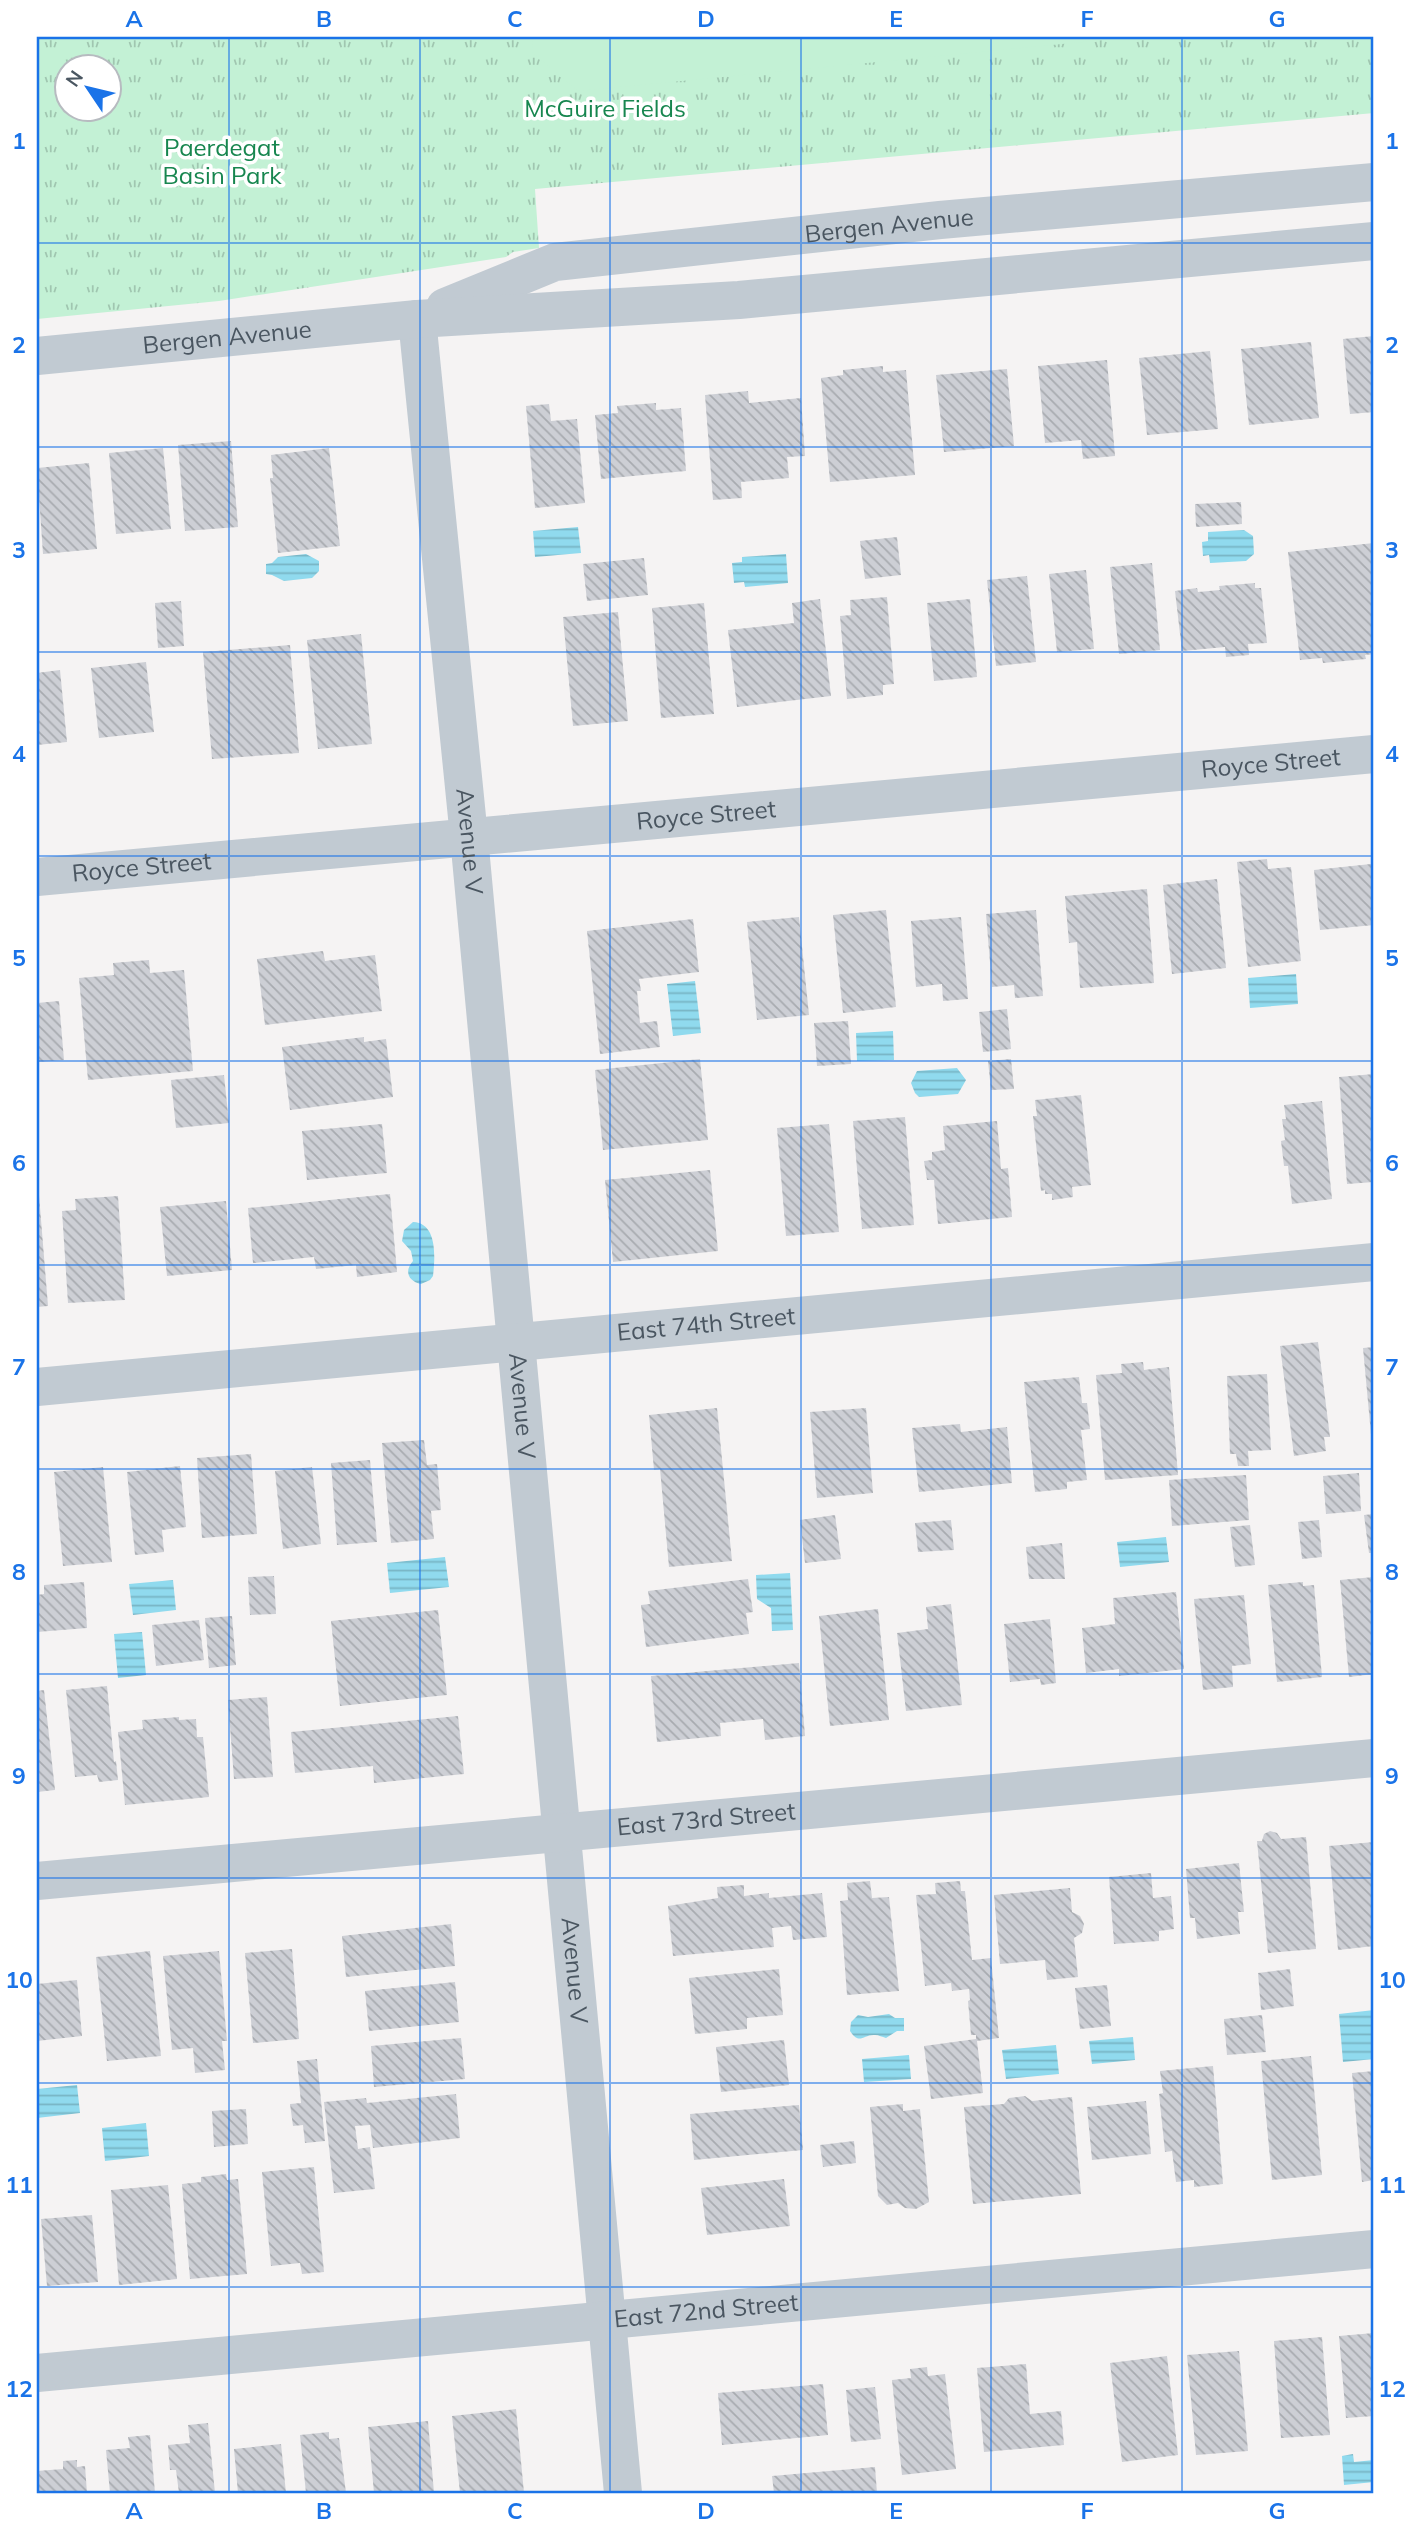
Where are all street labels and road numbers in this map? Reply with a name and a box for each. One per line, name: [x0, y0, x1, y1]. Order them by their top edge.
street label: Bergen Avenue: [803, 201, 975, 249]
street label: Bergen Avenue: [141, 313, 313, 360]
street label: Royce Street: [1200, 741, 1342, 784]
street label: Avenue V: [450, 787, 490, 896]
street label: Royce Street: [635, 793, 777, 836]
street label: Royce Street: [70, 845, 212, 888]
street label: East 74th Street: [616, 1300, 796, 1347]
street label: Avenue V: [503, 1351, 543, 1461]
street label: East 73rd Street: [615, 1795, 797, 1842]
street label: Avenue V: [556, 1916, 595, 2025]
street label: East 72nd Street: [613, 2286, 799, 2333]

